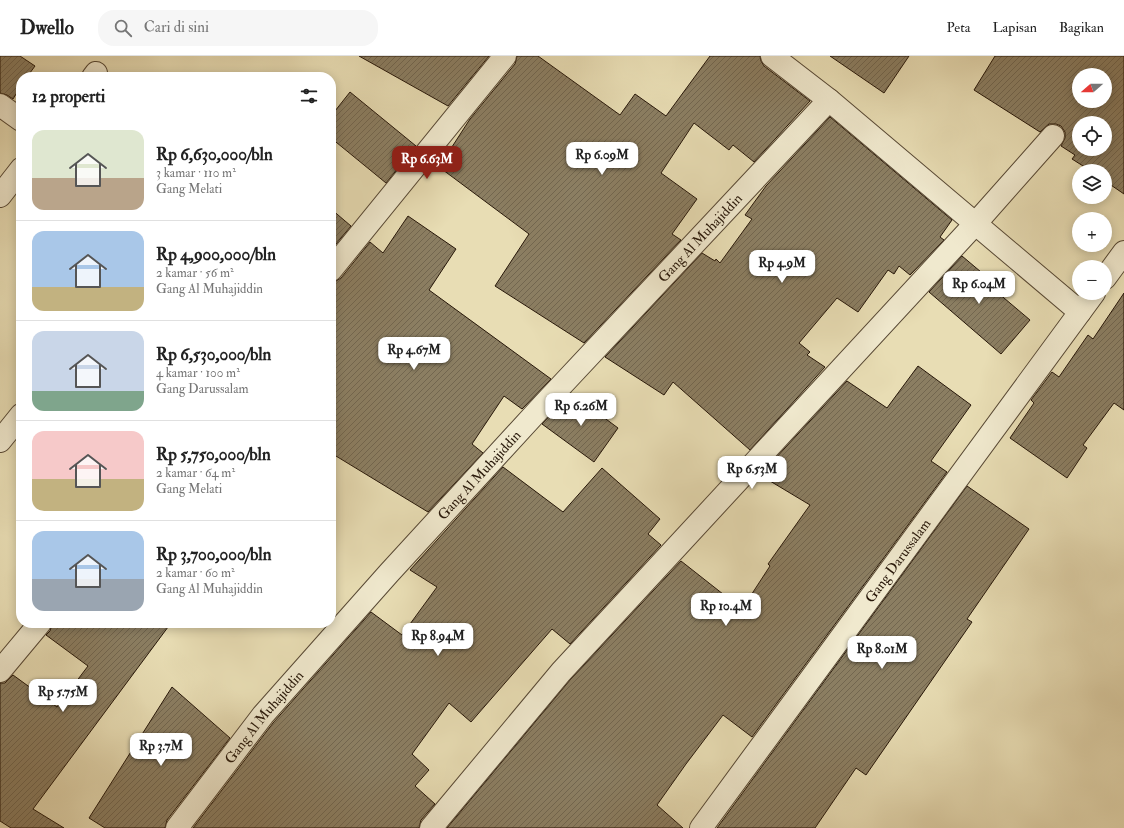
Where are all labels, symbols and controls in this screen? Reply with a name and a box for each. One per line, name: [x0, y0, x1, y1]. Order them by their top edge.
search box: [98, 10, 378, 46]
text: Dwello: [20, 16, 74, 40]
icon: search: [112, 17, 134, 39]
text: Cari di sini: [144, 18, 209, 37]
text: Peta: [947, 19, 970, 36]
text: Lapisan: [992, 19, 1037, 36]
text: Bagikan: [1059, 19, 1104, 36]
north arrow: [1072, 68, 1112, 108]
map controls: [1072, 68, 1112, 300]
icon: filters: [298, 85, 320, 107]
text: 12 properti: [32, 86, 105, 107]
button: locate: [1072, 116, 1112, 156]
pin: Rp 6.09M: [561, 142, 643, 176]
text: Rp 6,630,000/bln: [156, 144, 273, 165]
icon: home: [64, 146, 112, 194]
pin: Rp 6.63M: [386, 146, 468, 180]
text: Rp 6.09M: [575, 147, 629, 163]
text: Rp 6.63M: [401, 151, 453, 167]
button: layers: [1072, 164, 1112, 204]
text: 3 kamar · 110 m²: [156, 165, 236, 181]
text: Gang Melati: [156, 181, 222, 197]
street label: Gang Al Muhajiddin: [654, 190, 745, 286]
button: +: [1072, 212, 1112, 252]
text: Rp 4,900,000/bln: [156, 244, 276, 265]
icon: home: [64, 247, 112, 295]
pin: Rp 4.9M: [745, 250, 819, 284]
text: Rp 4.9M: [758, 255, 806, 271]
button: −: [1072, 260, 1112, 300]
text: 2 kamar · 56 m²: [156, 265, 234, 281]
pin: Rp 6.04M: [938, 271, 1020, 305]
text: Rp 6.04M: [952, 276, 1006, 292]
text: Gang Al Muhajiddin: [156, 281, 263, 297]
pin: Rp 4.67M: [373, 337, 455, 371]
text: Rp 4.67M: [387, 342, 441, 358]
text: Rp 6,530,000/bln: [156, 344, 271, 365]
icon: home: [64, 347, 112, 395]
text: 4 kamar · 100 m²: [156, 365, 240, 381]
text: Gang Darussalam: [156, 381, 249, 397]
pin: Rp 6.26M: [540, 393, 622, 427]
text: Rp 6.26M: [554, 398, 608, 414]
street label: Gang Al Muhajiddin: [434, 427, 524, 523]
text: Rp 5,750,000/bln: [156, 444, 271, 465]
icon: home: [64, 447, 112, 495]
pin: Rp 6.53M: [711, 456, 793, 490]
text: Rp 6.53M: [727, 461, 777, 477]
text: 2 kamar · 64 m²: [156, 465, 235, 481]
text: Gang Melati: [156, 481, 222, 497]
street label: Gang Darussalam: [861, 515, 934, 606]
text: Rp 3,700,000/bln: [156, 544, 271, 565]
icon: home: [64, 547, 112, 595]
text: 2 kamar · 60 m²: [156, 565, 235, 581]
text: Gang Al Muhajiddin: [156, 581, 263, 597]
pin: Rp 10.4M: [685, 593, 767, 627]
text: Rp 10.4M: [700, 598, 752, 614]
pin: Rp 8.94M: [397, 623, 479, 657]
text: Rp 8.94M: [411, 628, 465, 644]
pin: Rp 8.01M: [841, 636, 923, 670]
text: Rp 8.01M: [856, 641, 908, 657]
street label: Gang Al Muhajiddin: [221, 667, 307, 767]
pin: Rp 5.75M: [22, 679, 104, 713]
text: Rp 5.75M: [38, 684, 88, 700]
pin: Rp 3.7M: [124, 733, 198, 767]
text: Rp 3.7M: [139, 738, 183, 754]

